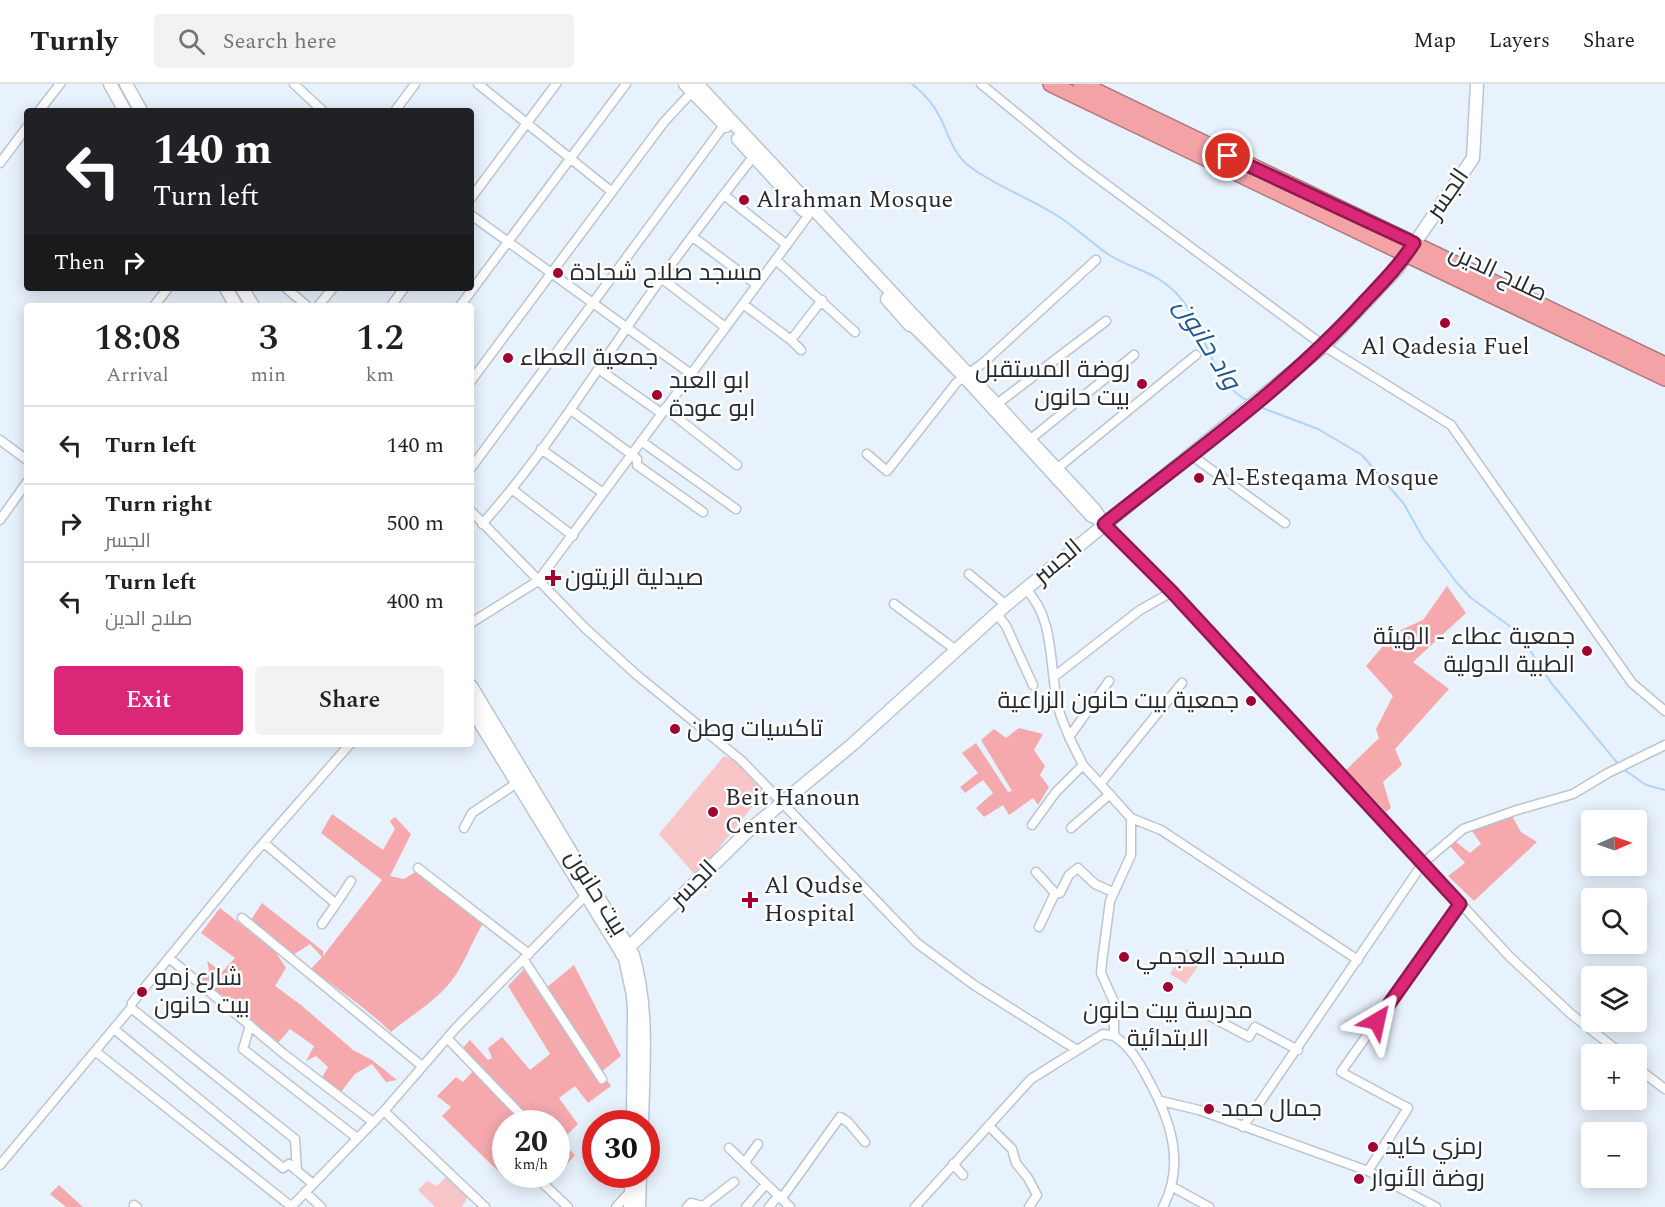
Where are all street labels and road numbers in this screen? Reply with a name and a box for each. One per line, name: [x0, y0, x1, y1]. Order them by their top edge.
street label: الجسر: [1416, 161, 1479, 228]
street label: صلاح الدين: [1443, 235, 1553, 311]
street label: الجسر: [1024, 531, 1091, 595]
street label: بيت حانون: [555, 843, 637, 943]
street label: الجسر: [660, 852, 726, 918]

